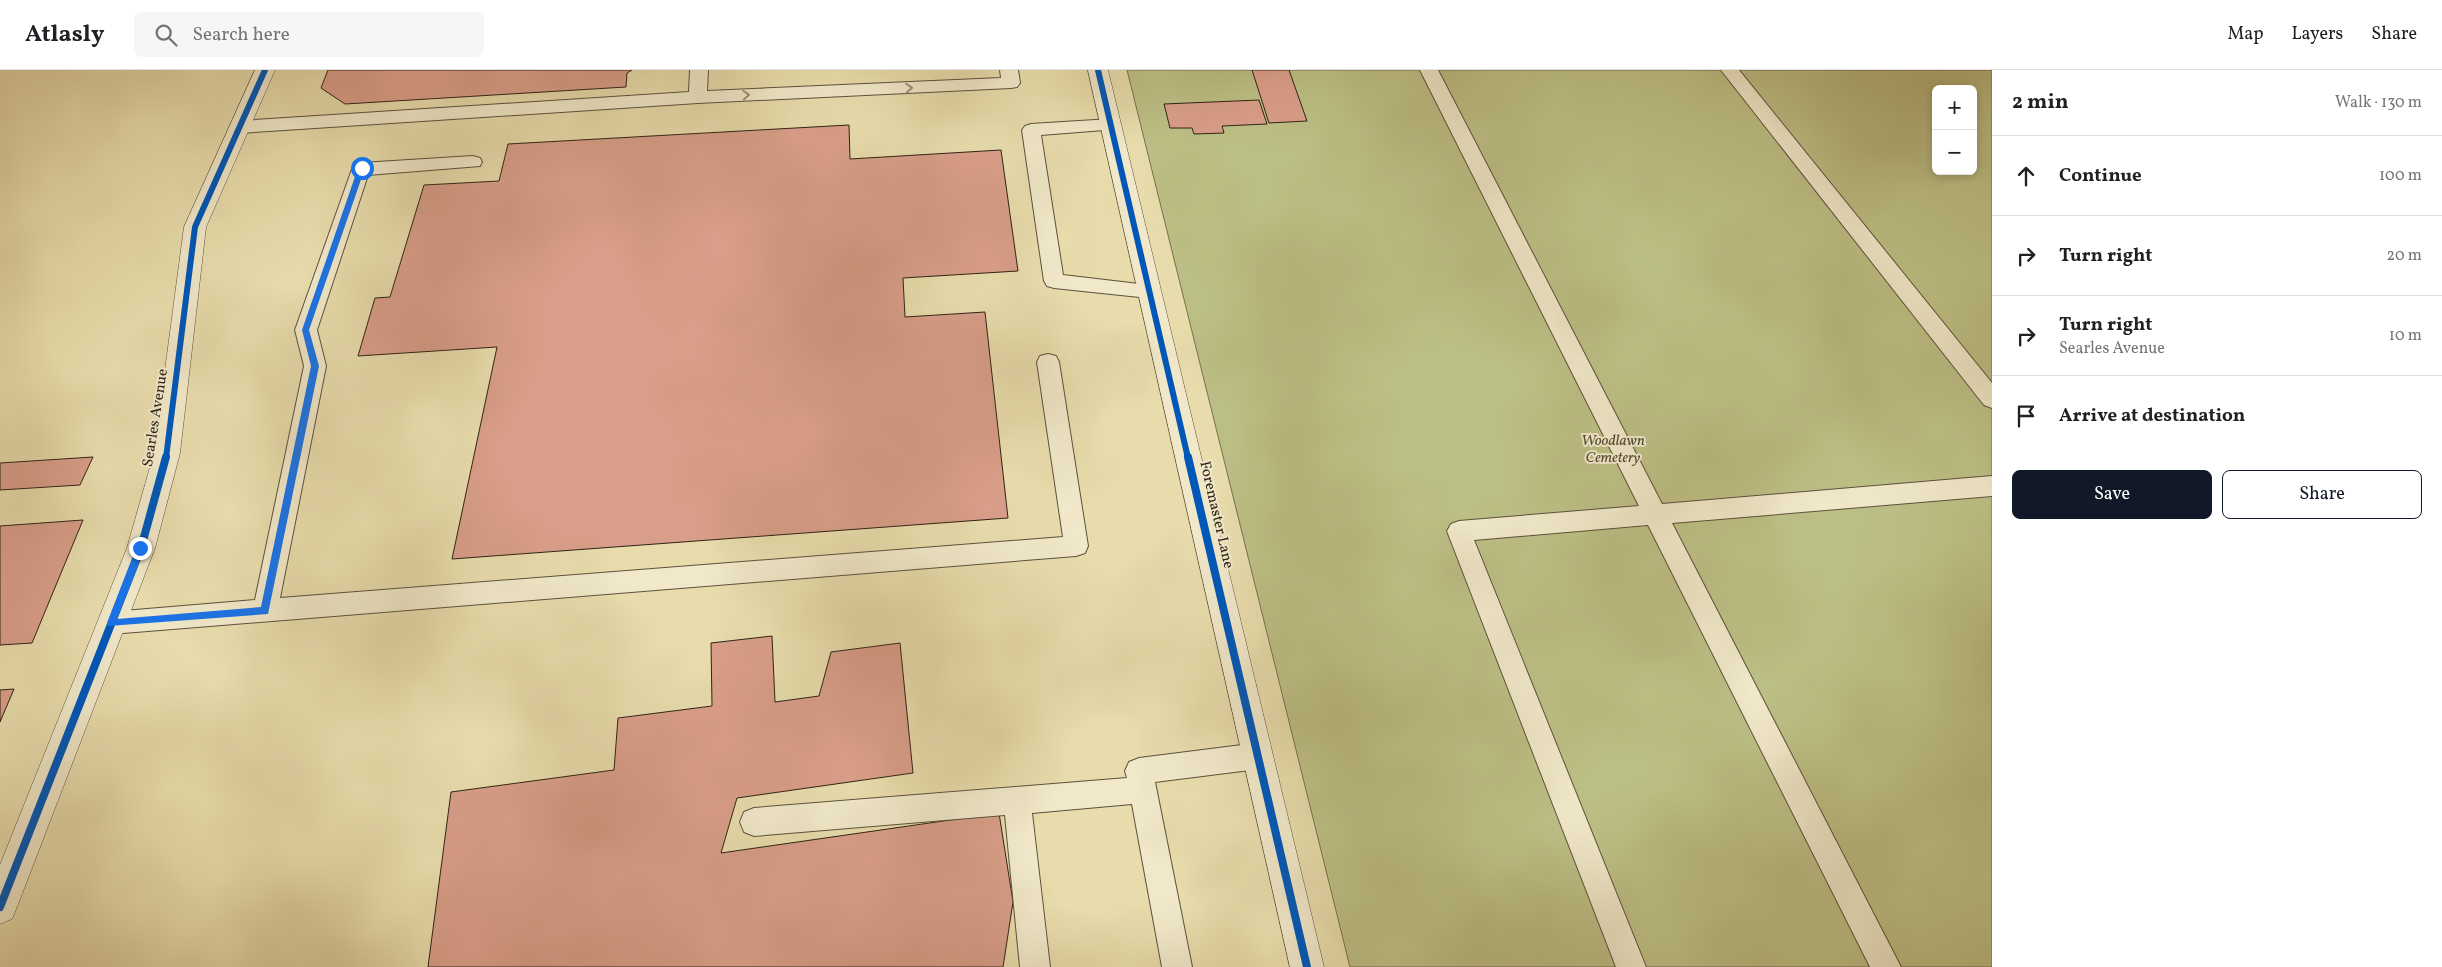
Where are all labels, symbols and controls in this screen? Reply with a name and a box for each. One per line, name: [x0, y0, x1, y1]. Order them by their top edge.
search box: [134, 12, 484, 57]
text: Atlasly: [25, 18, 104, 52]
icon: search: [152, 21, 180, 49]
text: Search here: [192, 22, 290, 48]
text: Map: [2227, 22, 2263, 47]
text: Layers: [2291, 22, 2343, 47]
text: Share: [2371, 22, 2417, 47]
one-way arrow: [905, 82, 913, 93]
map controls: [1932, 85, 1977, 175]
button: +: [1932, 85, 1977, 130]
text: 2 min: [2012, 88, 2069, 117]
one-way arrow: [743, 90, 751, 101]
text: Walk · 130 m: [2335, 92, 2422, 114]
button: −: [1932, 130, 1977, 175]
route start: [351, 157, 374, 180]
icon: ahead: [2012, 162, 2040, 190]
text: Continue: [2059, 163, 2142, 189]
text: 100 m: [2379, 165, 2422, 187]
icon: right: [2012, 242, 2040, 270]
text: Turn right: [2059, 243, 2152, 269]
text: 20 m: [2387, 245, 2422, 267]
text: Turn right: [2059, 312, 2152, 338]
icon: right: [2012, 322, 2040, 350]
text: 10 m: [2389, 325, 2422, 347]
text: Searles Avenue: [2059, 338, 2165, 360]
street label: Searles Avenue: [138, 367, 174, 469]
icon: arrive: [2012, 402, 2040, 430]
text: Arrive at destination: [2059, 403, 2245, 429]
park label: Woodlawn Cemetery: [1581, 431, 1645, 469]
street label: Foremaster Lane: [1193, 459, 1239, 571]
button: Save: [2012, 470, 2212, 519]
button: Share: [2222, 470, 2422, 519]
route end: [129, 537, 152, 560]

